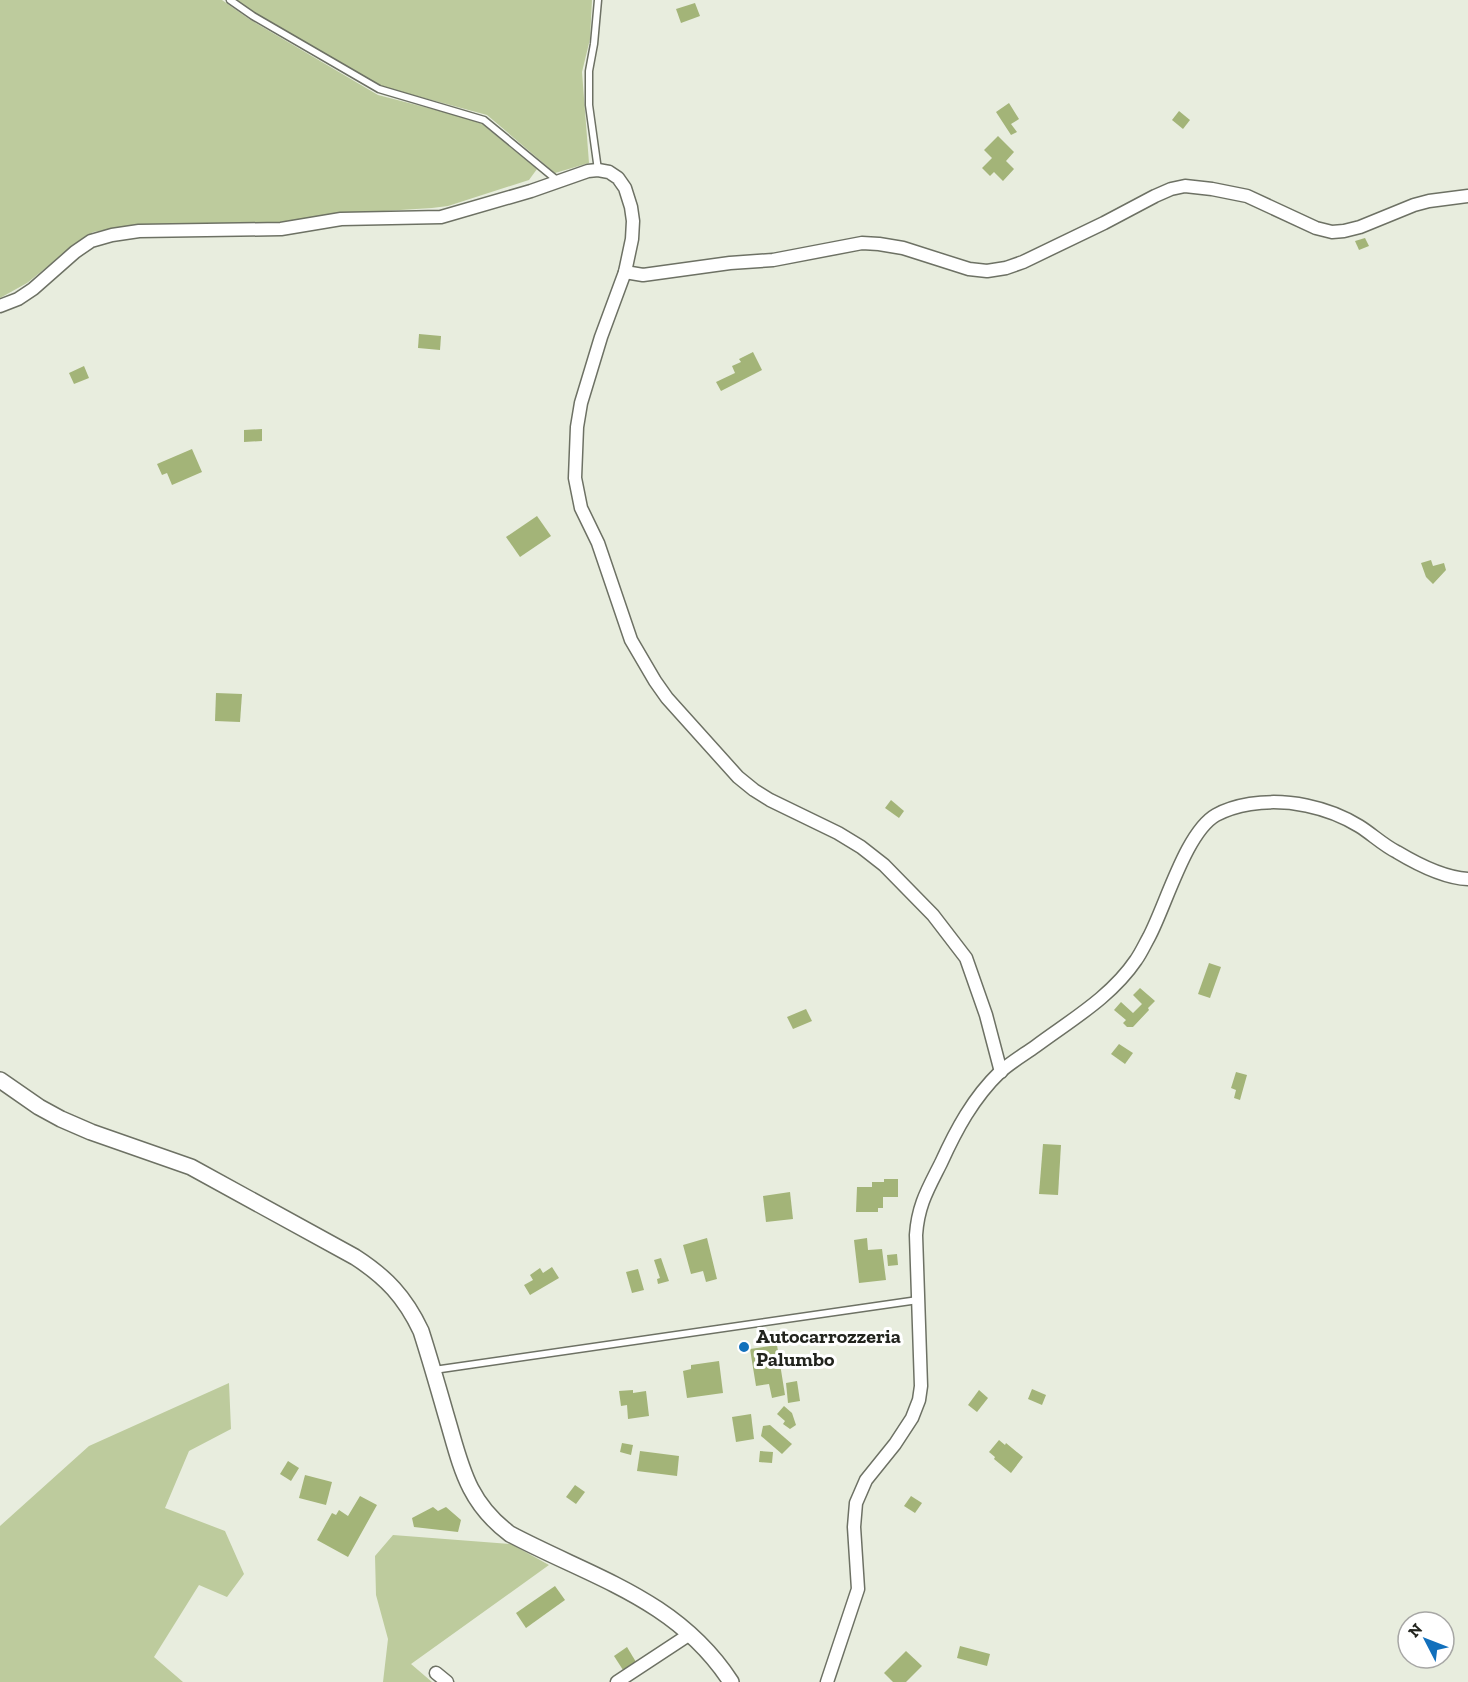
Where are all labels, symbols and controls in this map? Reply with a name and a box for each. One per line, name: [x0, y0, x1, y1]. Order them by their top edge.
place label: Autocarrozzeria Palumbo: [756, 1324, 901, 1371]
marker: Autocarrozzeria Palumbo: [737, 1340, 751, 1354]
north arrow: [1396, 1610, 1456, 1670]
text: N: [1404, 1619, 1426, 1641]

